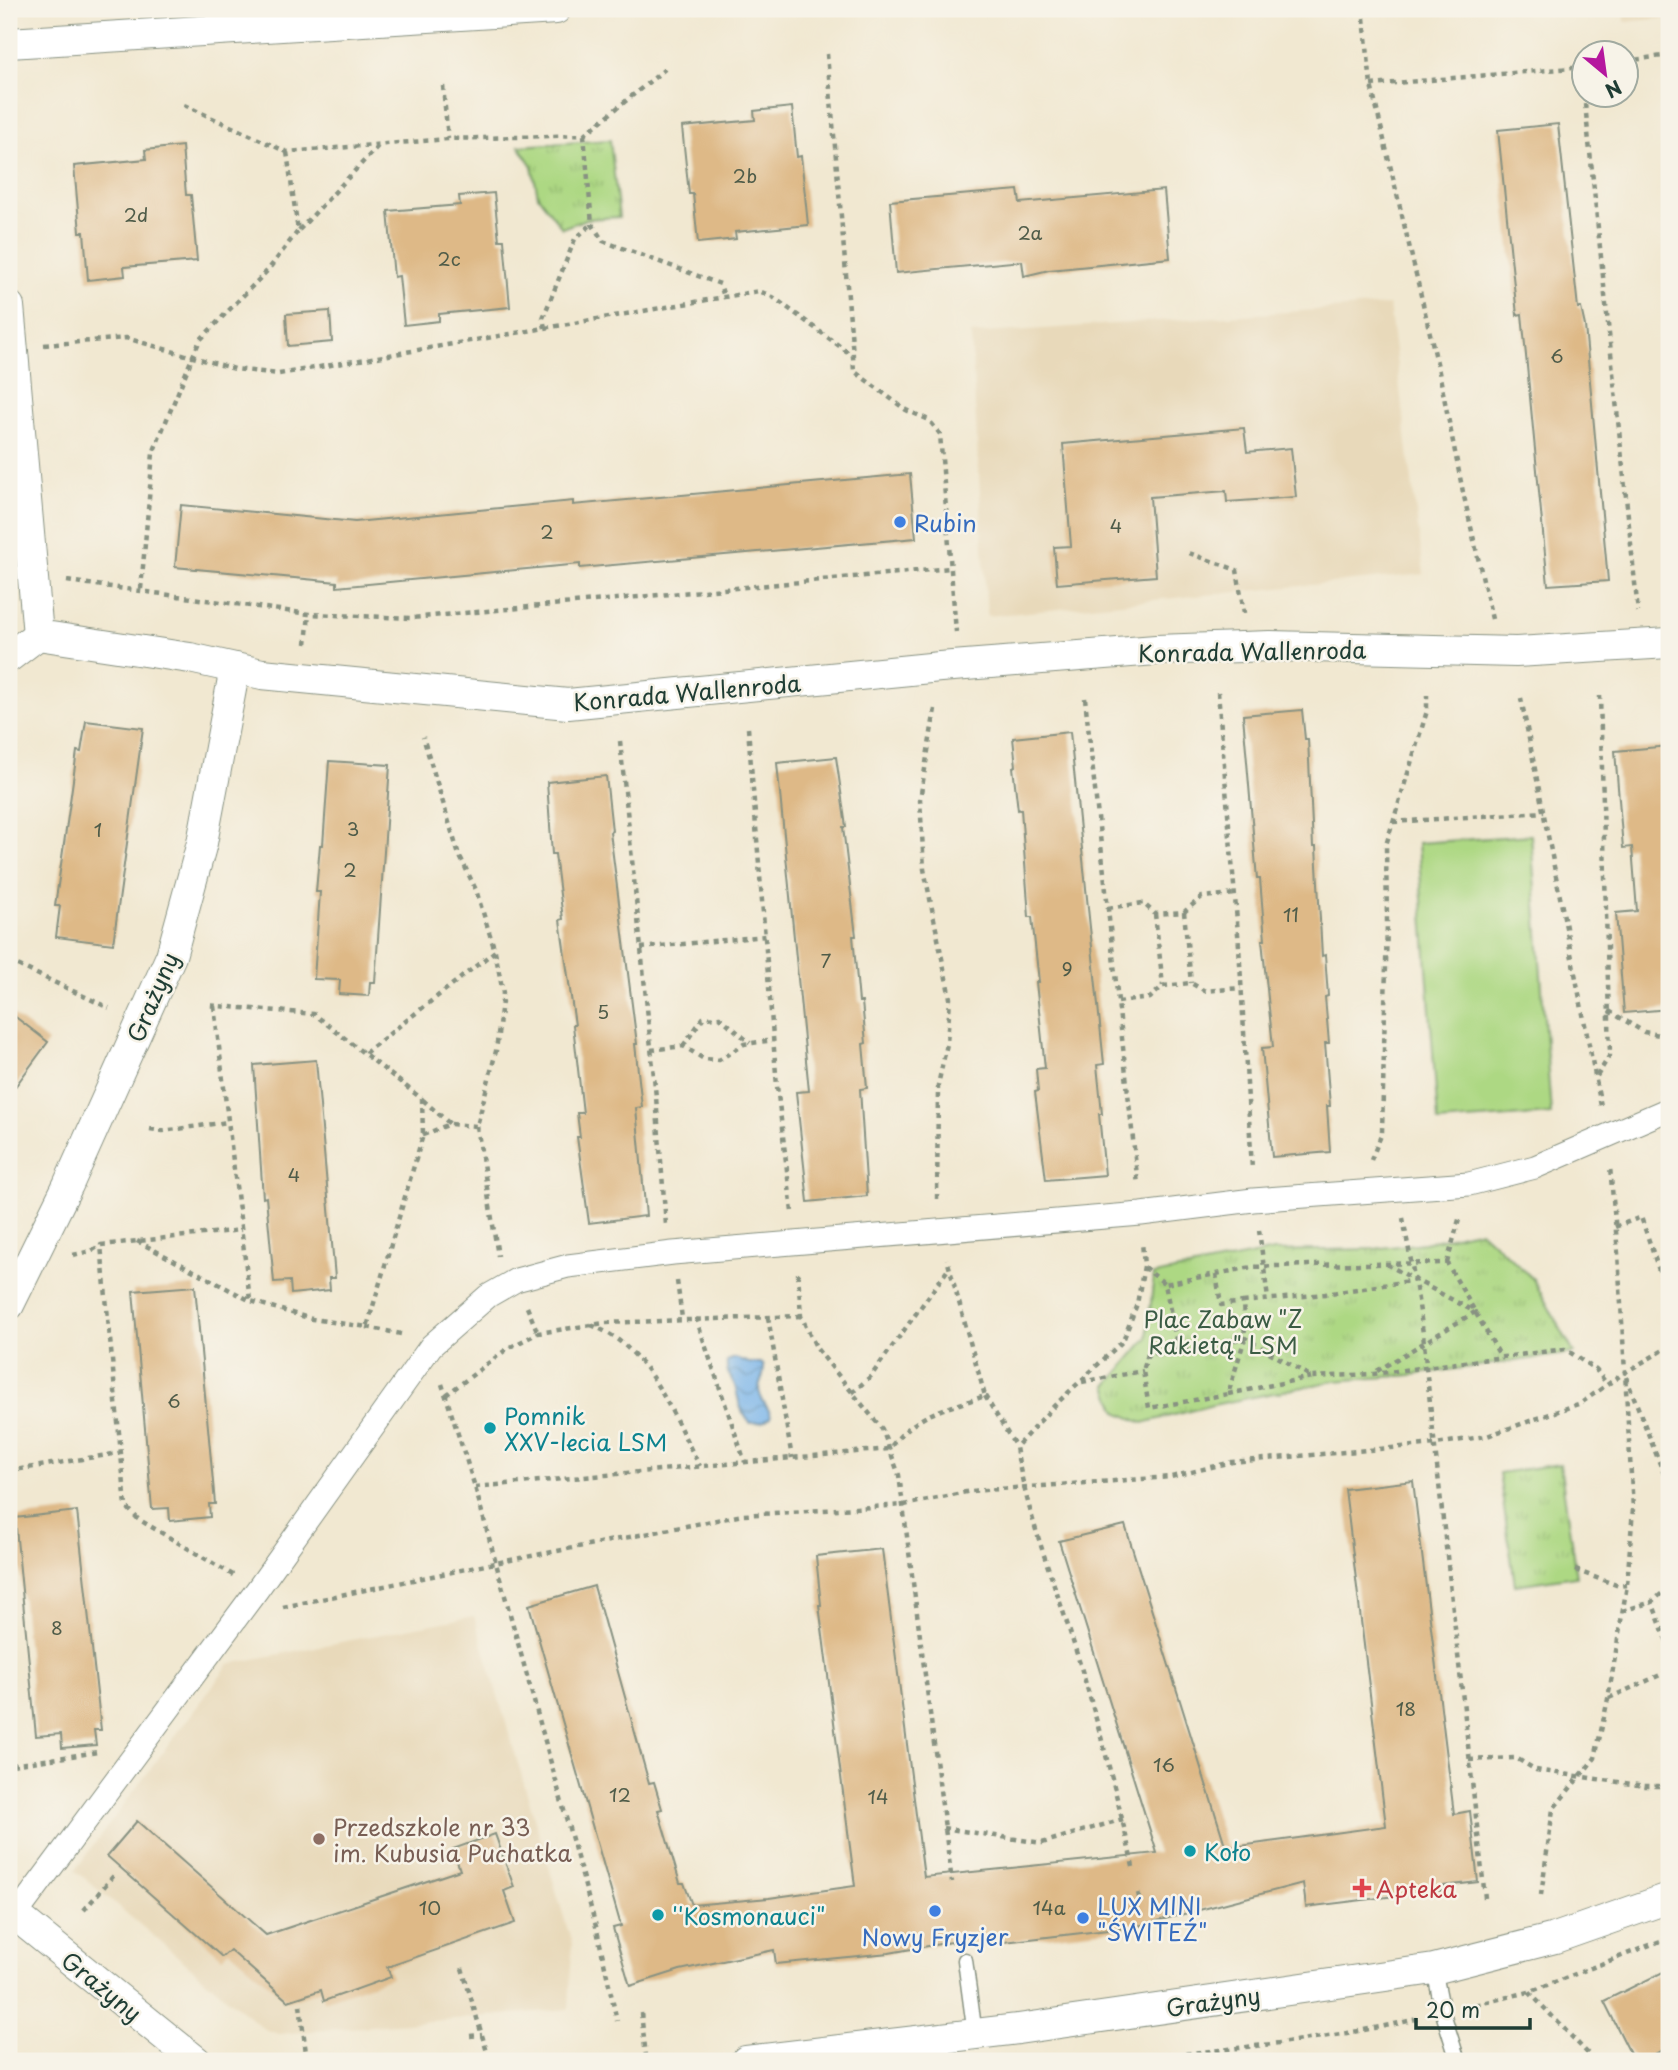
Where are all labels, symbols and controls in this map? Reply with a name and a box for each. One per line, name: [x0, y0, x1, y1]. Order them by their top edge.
north arrow: [1570, 38, 1640, 108]
text: N: [1600, 74, 1627, 106]
house number: 2b: [733, 161, 757, 189]
house number: 2d: [124, 200, 148, 228]
house number: 2a: [1018, 218, 1043, 246]
house number: 2c: [437, 244, 461, 272]
house number: 6: [1550, 341, 1564, 369]
place label: Rubin: [914, 505, 977, 540]
house number: 4: [1110, 511, 1122, 539]
marker: Rubin: [892, 514, 908, 530]
house number: 2: [540, 517, 554, 545]
street label: Konrada Wallenroda: [1138, 632, 1366, 670]
street label: Konrada Wallenroda: [572, 665, 802, 719]
house number: 3: [347, 814, 359, 842]
house number: 1: [94, 815, 102, 843]
house number: 2: [343, 855, 357, 883]
house number: 11: [1283, 900, 1299, 928]
house number: 7: [821, 946, 832, 974]
street label: Grażyny: [117, 947, 187, 1047]
house number: 9: [1061, 954, 1073, 982]
house number: 5: [597, 997, 609, 1025]
house number: 4: [288, 1160, 300, 1188]
park label: Plac Zabaw "Z Rakietą" LSM: [1143, 1301, 1303, 1362]
house number: 6: [167, 1386, 181, 1414]
place label: Pomnik XXV-lecia LSM: [504, 1398, 667, 1459]
marker: Pomnik XXV-lecia LSM: [482, 1420, 498, 1436]
house number: 8: [51, 1613, 63, 1641]
house number: 18: [1396, 1694, 1416, 1722]
house number: 16: [1153, 1750, 1175, 1778]
house number: 12: [609, 1780, 631, 1808]
house number: 14: [867, 1782, 889, 1810]
place label: Przedszkole nr 33 im. Kubusia Puchatka: [333, 1809, 572, 1870]
marker: Przedszkole nr 33 im. Kubusia Puchatka: [311, 1831, 327, 1847]
place label: Koło: [1204, 1834, 1251, 1869]
marker: Koło: [1182, 1843, 1198, 1859]
place label: Apteka: [1376, 1871, 1457, 1906]
marker: Apteka: [1354, 1880, 1370, 1896]
place label: LUX MINI "ŚWITEŹ": [1097, 1888, 1207, 1949]
house number: 10: [419, 1893, 441, 1921]
house number: 14a: [1033, 1893, 1066, 1921]
place label: ''Kosmonauci": [672, 1898, 825, 1933]
marker: Nowy Fryzjer: [927, 1903, 943, 1919]
marker: ''Kosmonauci": [650, 1907, 666, 1923]
marker: LUX MINI "ŚWITEŹ": [1075, 1910, 1091, 1926]
place label: Nowy Fryzjer: [862, 1919, 1009, 1954]
street label: Grażyny: [54, 1943, 150, 2029]
street label: Grażyny: [1164, 1977, 1262, 2025]
scale bar: [1416, 1986, 1529, 2030]
text: 20 m: [1426, 1993, 1480, 2025]

